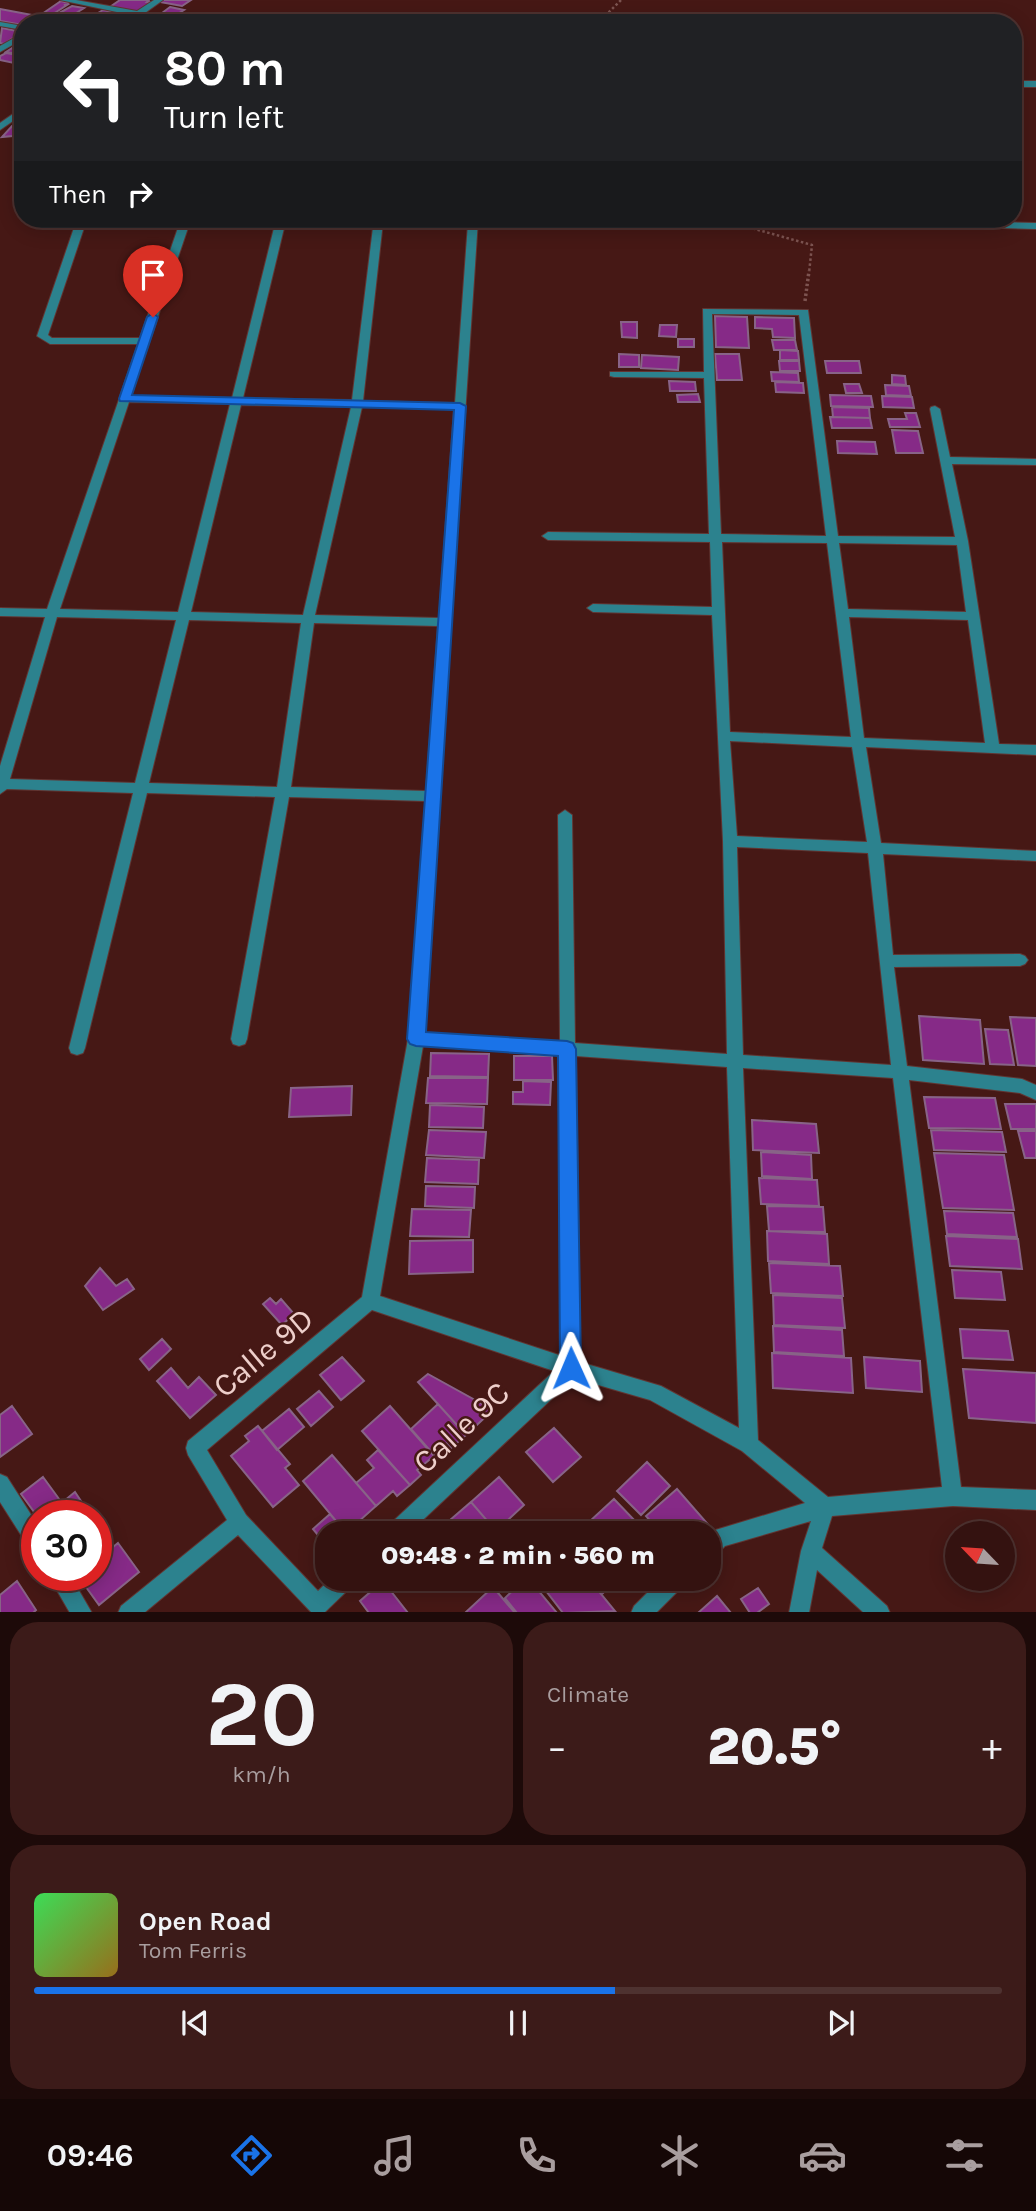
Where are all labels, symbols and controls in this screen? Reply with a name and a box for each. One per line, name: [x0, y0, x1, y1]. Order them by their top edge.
text: 80 m: [164, 40, 286, 97]
icon: left: [49, 42, 140, 133]
text: Turn left: [164, 99, 284, 136]
icon: right: [121, 175, 159, 213]
text: Then: [49, 179, 107, 210]
pin: [123, 245, 183, 317]
icon: arrive: [134, 256, 172, 294]
street label: Calle 9D: [206, 1300, 321, 1405]
position arrow: [534, 1331, 608, 1405]
street label: Calle 9C: [406, 1374, 517, 1481]
speed limit sign: 30: [21, 1500, 112, 1591]
north arrow: [945, 1521, 1015, 1591]
map controls: [945, 1521, 1015, 1591]
text: 09:48 · 2 min · 560 m: [381, 1540, 655, 1571]
text: 20: [205, 1662, 318, 1768]
text: Climate: [547, 1681, 629, 1708]
text: 20.5°: [707, 1716, 842, 1777]
text: −: [547, 1725, 567, 1770]
text: +: [982, 1725, 1002, 1770]
text: km/h: [232, 1761, 291, 1788]
text: Open Road: [139, 1906, 272, 1937]
text: Tom Ferris: [139, 1937, 247, 1964]
icon: previous: [176, 2004, 214, 2042]
icon: pause: [499, 2004, 537, 2042]
icon: next: [822, 2004, 860, 2042]
icon: directions: [227, 2131, 276, 2180]
icon: music: [370, 2131, 419, 2180]
icon: phone: [512, 2131, 561, 2180]
icon: climate: [655, 2131, 704, 2180]
icon: car: [798, 2131, 847, 2180]
icon: filters: [940, 2131, 989, 2180]
text: 09:46: [47, 2137, 134, 2174]

